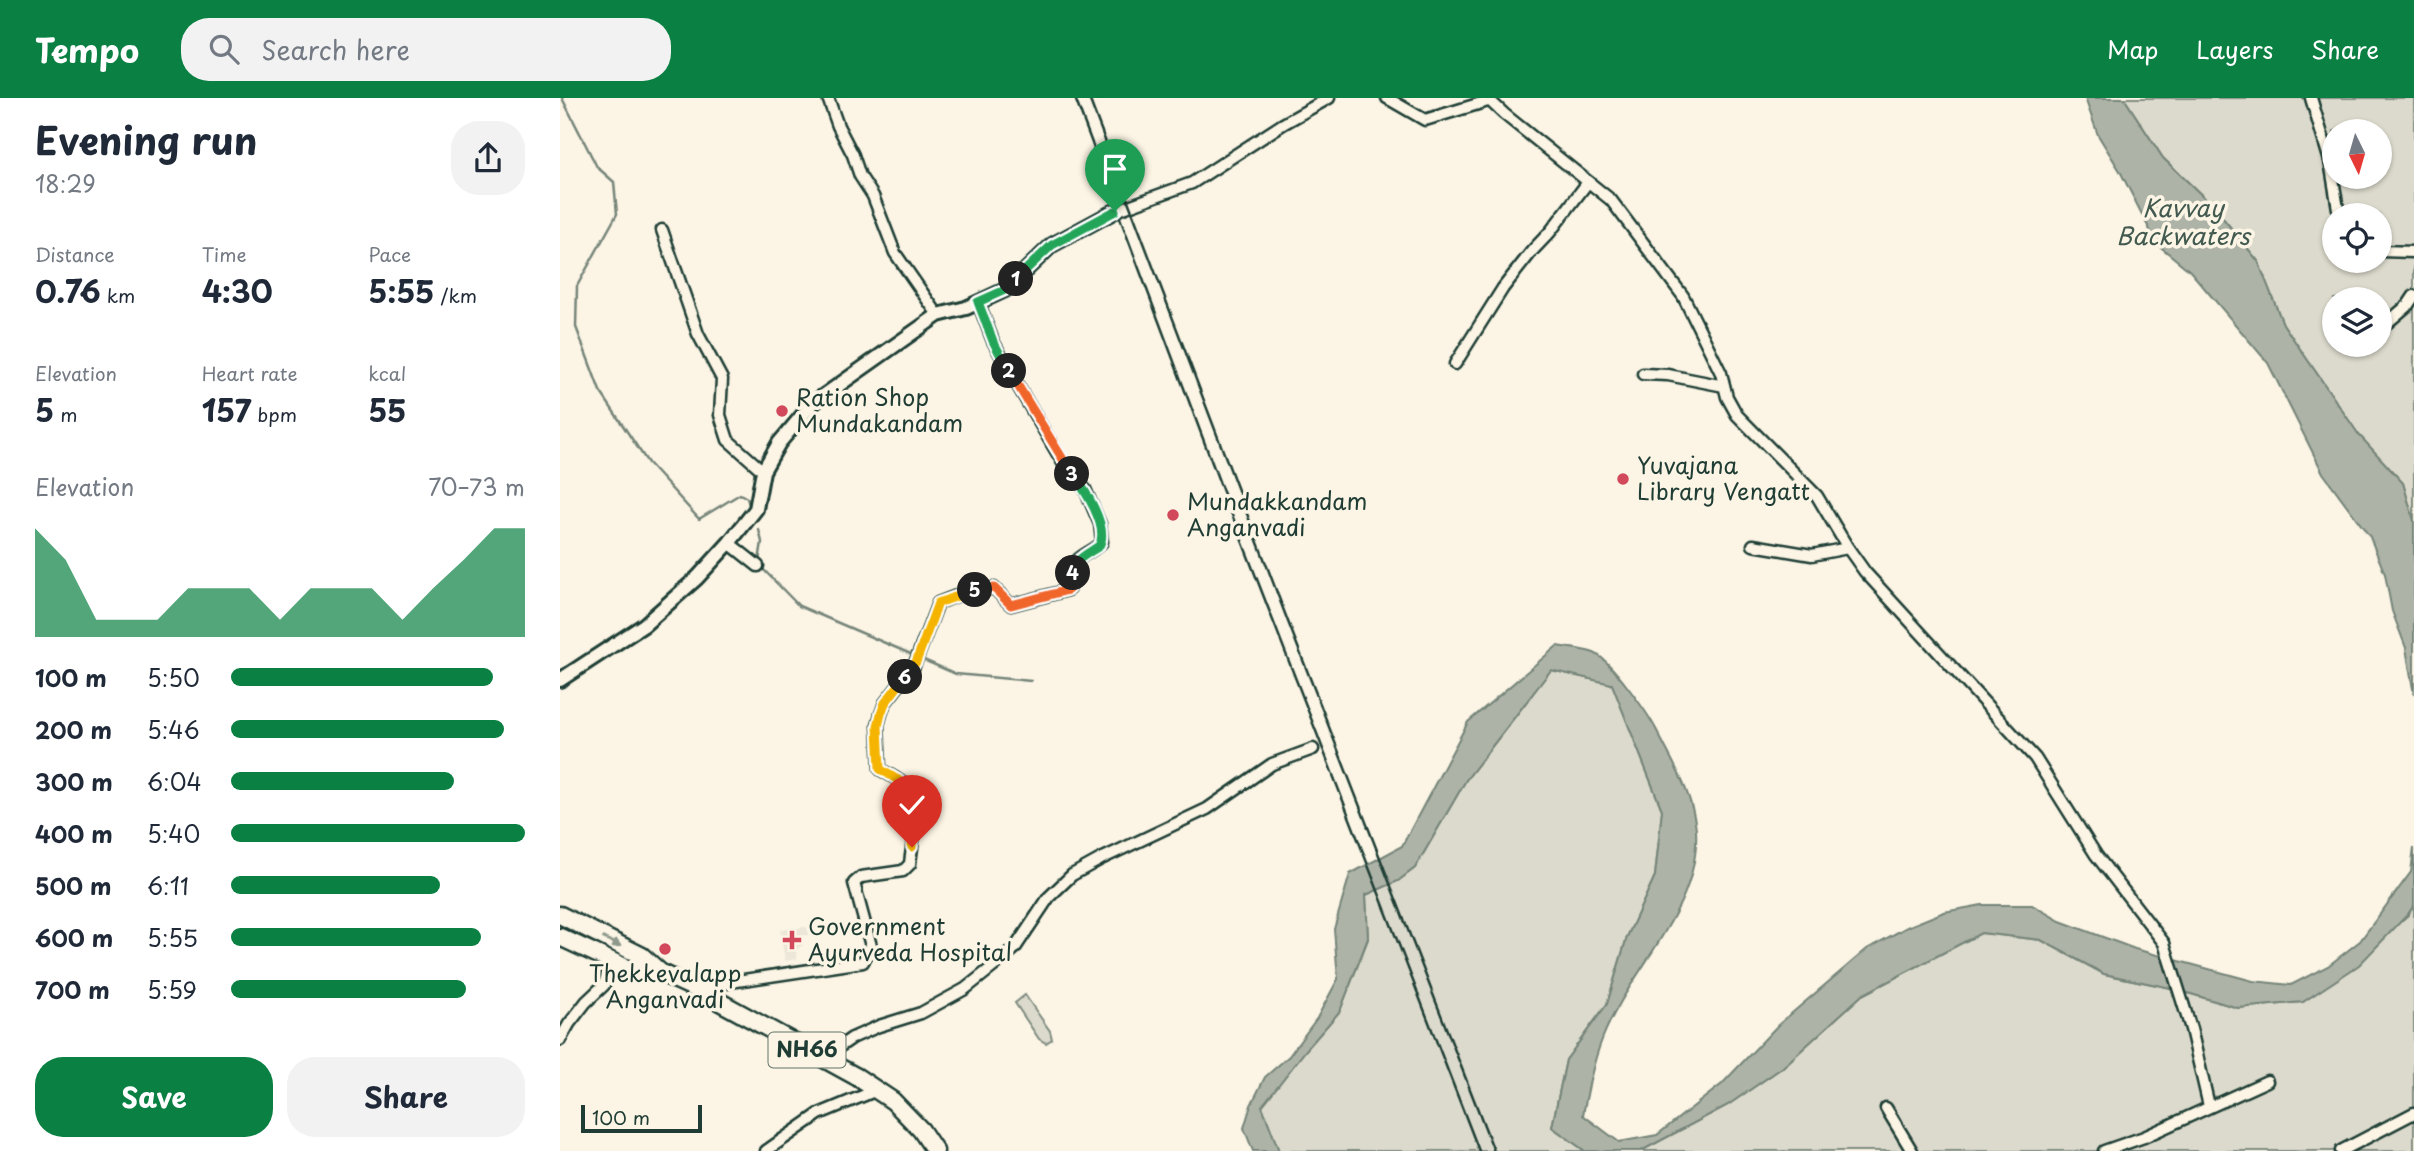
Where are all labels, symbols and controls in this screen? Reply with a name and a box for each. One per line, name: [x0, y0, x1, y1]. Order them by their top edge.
search box: [181, 18, 671, 81]
text: Tempo: [35, 24, 139, 74]
icon: search: [205, 30, 243, 68]
text: Search here: [261, 30, 410, 69]
text: Map: [2107, 31, 2158, 67]
text: Layers: [2196, 31, 2273, 67]
text: Share: [2311, 31, 2379, 67]
text: Evening run: [35, 111, 257, 168]
north arrow: [2322, 119, 2392, 189]
map controls: [2322, 119, 2392, 357]
button: share: [451, 121, 525, 195]
pin: [1085, 139, 1145, 211]
icon: arrive: [1096, 150, 1134, 188]
text: 18:29: [35, 166, 96, 201]
water label: Kavvay Backwaters: [2116, 189, 2252, 253]
button: locate: [2322, 203, 2392, 273]
text: Distance: [35, 240, 115, 268]
text: Time: [202, 240, 247, 268]
text: Pace: [368, 240, 411, 268]
pin: 1: [998, 262, 1034, 296]
text: 1: [1011, 264, 1020, 292]
text: 0.76: [35, 268, 101, 313]
text: 4:30: [202, 268, 273, 313]
text: 5:55: [368, 268, 434, 313]
text: km: [101, 281, 135, 309]
text: /km: [434, 281, 477, 309]
button: layers: [2322, 287, 2392, 357]
pin: 2: [992, 354, 1026, 388]
text: 2: [1002, 356, 1015, 384]
text: Elevation: [35, 359, 117, 387]
text: Heart rate: [202, 359, 298, 387]
text: kcal: [368, 359, 406, 387]
place label: Ration Shop Mundakandam: [796, 379, 963, 440]
text: 5: [35, 387, 54, 432]
text: 157: [202, 387, 251, 432]
text: 55: [368, 387, 406, 432]
text: m: [54, 400, 78, 428]
text: bpm: [251, 400, 297, 428]
marker: Ration Shop Mundakandam: [774, 403, 790, 419]
place label: Yuvajana Library Vengatt: [1637, 447, 1810, 508]
pin: 3: [1054, 456, 1090, 492]
text: 3: [1065, 459, 1078, 487]
text: Elevation: [35, 469, 134, 504]
text: 70–73 m: [428, 469, 525, 504]
marker: Yuvajana Library Vengatt: [1615, 471, 1631, 487]
place label: Mundakkandam Anganvadi: [1187, 483, 1367, 544]
marker: Mundakkandam Anganvadi: [1165, 507, 1181, 523]
pin: 4: [1056, 556, 1090, 590]
text: 4: [1066, 558, 1079, 586]
pin: 5: [958, 573, 992, 608]
text: 5: [968, 575, 981, 603]
text: 100 m: [35, 660, 107, 695]
text: 5:50: [147, 660, 200, 695]
pin: 6: [888, 660, 922, 694]
text: 6: [898, 662, 911, 690]
text: 200 m: [35, 712, 112, 747]
text: 5:46: [147, 712, 200, 747]
text: 300 m: [35, 764, 113, 799]
text: 6:04: [147, 764, 202, 799]
pin: [882, 775, 942, 847]
icon: check: [893, 786, 931, 824]
text: 400 m: [35, 816, 113, 851]
text: 5:40: [147, 816, 200, 851]
text: 500 m: [35, 868, 112, 903]
text: 6:11: [147, 868, 189, 903]
place label: Government Ayurveda Hospital: [808, 908, 1012, 969]
text: 600 m: [35, 920, 113, 955]
text: 5:55: [147, 920, 198, 955]
marker: Government Ayurveda Hospital: [782, 930, 802, 950]
one-way arrow: [602, 936, 622, 948]
marker: Thekkevalapp Anganvadi: [657, 941, 673, 957]
place label: Thekkevalapp Anganvadi: [589, 955, 741, 1016]
text: 700 m: [35, 972, 110, 1007]
text: 5:59: [147, 972, 197, 1007]
road number: NH66: [768, 1032, 846, 1068]
button: Save: [35, 1057, 273, 1137]
button: Share: [287, 1057, 525, 1137]
scale bar: [581, 1102, 702, 1134]
text: 100 m: [592, 1103, 650, 1131]

